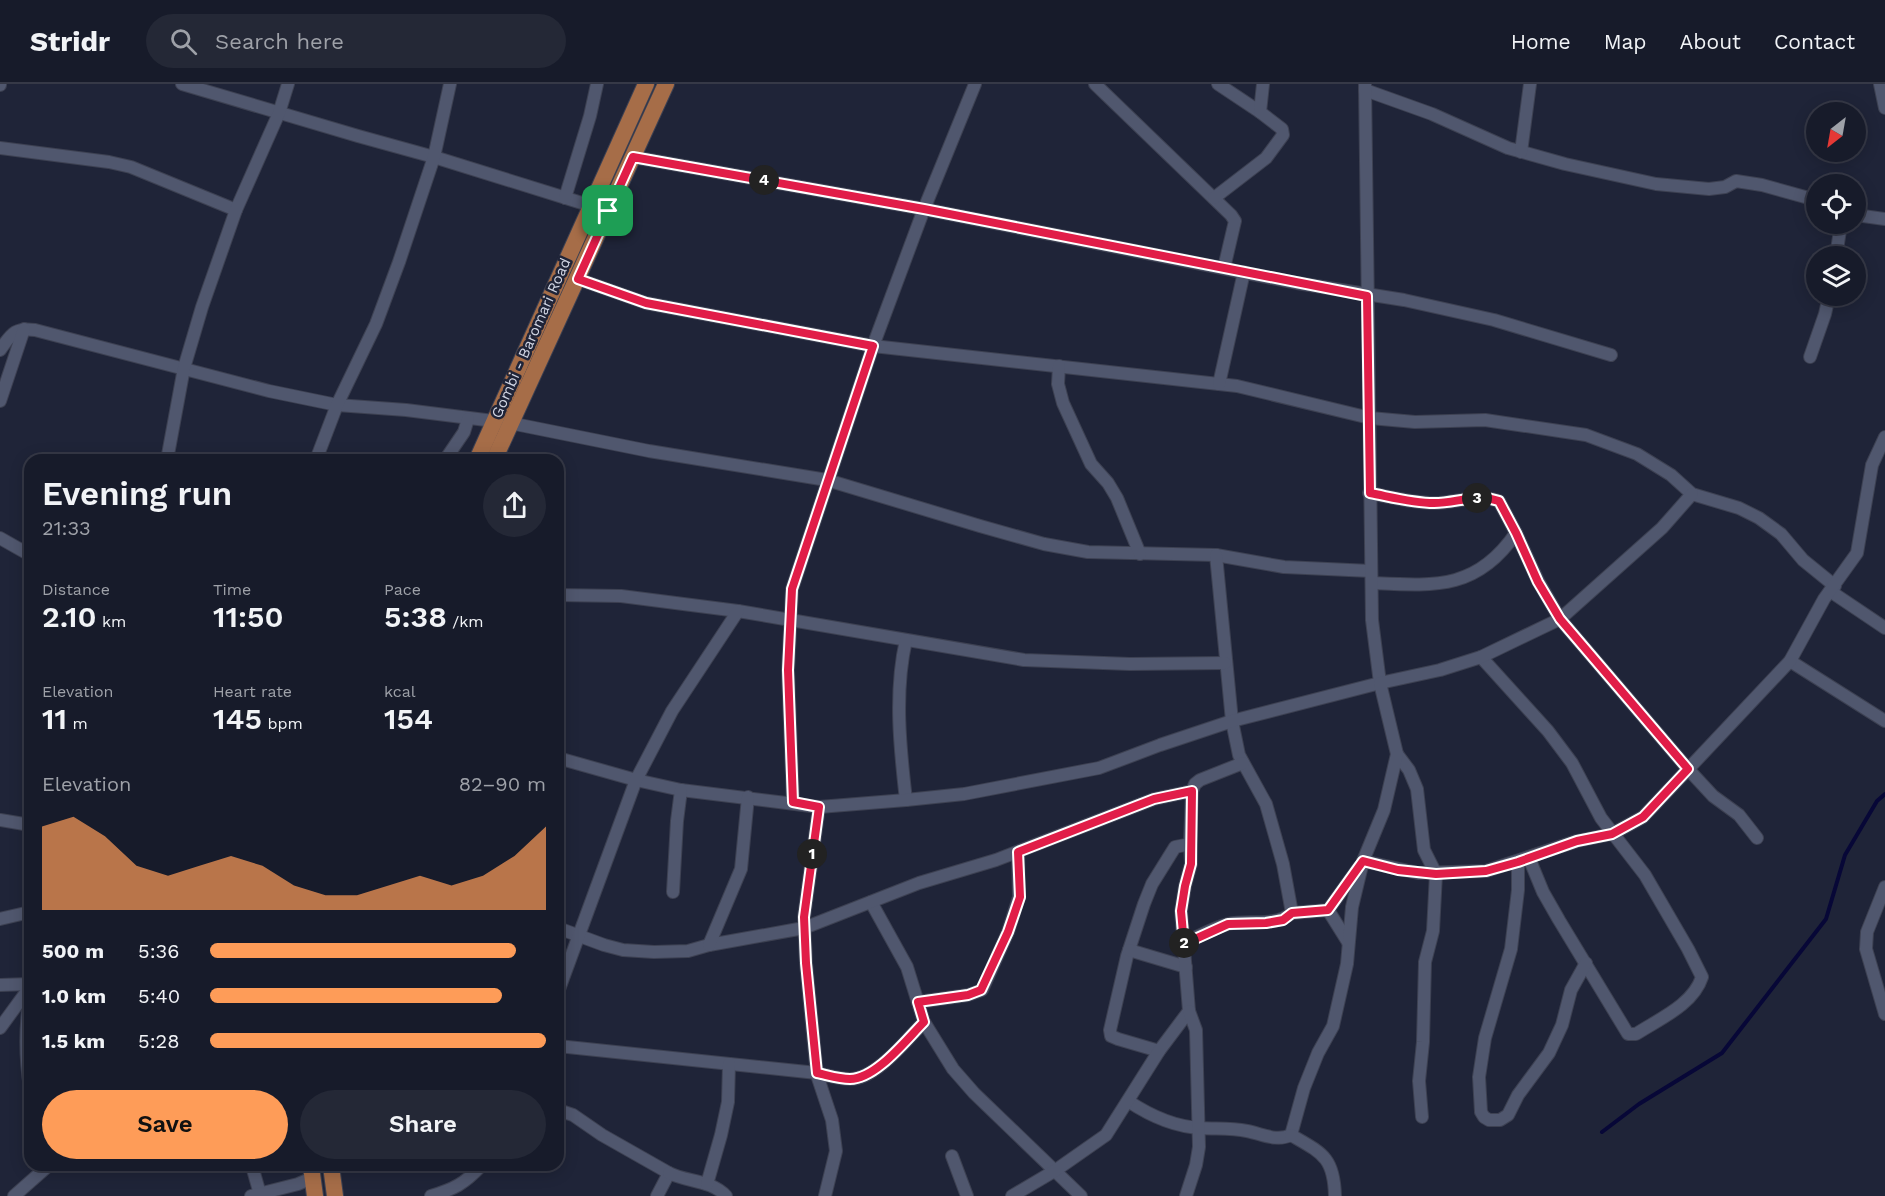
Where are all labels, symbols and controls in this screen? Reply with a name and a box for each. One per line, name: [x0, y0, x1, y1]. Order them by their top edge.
search box: [146, 14, 566, 68]
text: Stridr: [30, 25, 110, 58]
icon: search: [167, 25, 200, 58]
text: Search here: [215, 29, 344, 54]
text: Home: [1511, 29, 1571, 54]
text: Map: [1604, 29, 1647, 54]
text: About: [1680, 29, 1741, 54]
text: Contact: [1774, 29, 1855, 54]
north arrow: [1806, 102, 1866, 162]
map controls: [1806, 102, 1866, 306]
pin: 4: [749, 165, 779, 195]
text: 4: [759, 170, 769, 189]
button: locate: [1806, 174, 1866, 234]
pin: [582, 185, 633, 236]
icon: arrive: [591, 194, 624, 227]
button: layers: [1806, 246, 1866, 306]
street label: Gombi - Baromari Road: [488, 255, 574, 421]
text: Evening run: [42, 474, 232, 513]
button: share: [483, 474, 546, 537]
pin: 3: [1462, 483, 1492, 513]
text: 3: [1472, 488, 1482, 507]
text: 21:33: [42, 516, 91, 540]
text: Distance: [42, 580, 110, 599]
text: Time: [213, 580, 251, 599]
text: Pace: [384, 580, 421, 599]
text: 2.10: [42, 599, 97, 634]
text: 11:50: [213, 599, 284, 634]
text: 5:38: [384, 599, 447, 634]
text: km: [97, 612, 126, 631]
text: /km: [447, 612, 484, 631]
text: Elevation: [42, 682, 113, 701]
text: Heart rate: [213, 682, 292, 701]
text: kcal: [384, 682, 416, 701]
text: 11: [42, 701, 67, 736]
text: 145: [213, 701, 262, 736]
text: 154: [384, 701, 433, 736]
text: m: [67, 714, 88, 733]
text: bpm: [262, 714, 303, 733]
text: Elevation: [42, 772, 131, 796]
text: 82–90 m: [459, 772, 546, 796]
pin: 1: [797, 839, 827, 869]
text: 1: [809, 844, 815, 863]
pin: 2: [1169, 928, 1199, 958]
text: 2: [1179, 933, 1189, 952]
text: 500 m: [42, 939, 104, 963]
text: 5:36: [138, 939, 179, 963]
text: 1.0 km: [42, 984, 106, 1008]
text: 5:40: [138, 984, 180, 1008]
text: 1.5 km: [42, 1029, 105, 1053]
text: 5:28: [138, 1029, 180, 1053]
button: Save: [42, 1090, 288, 1159]
button: Share: [300, 1090, 546, 1159]

